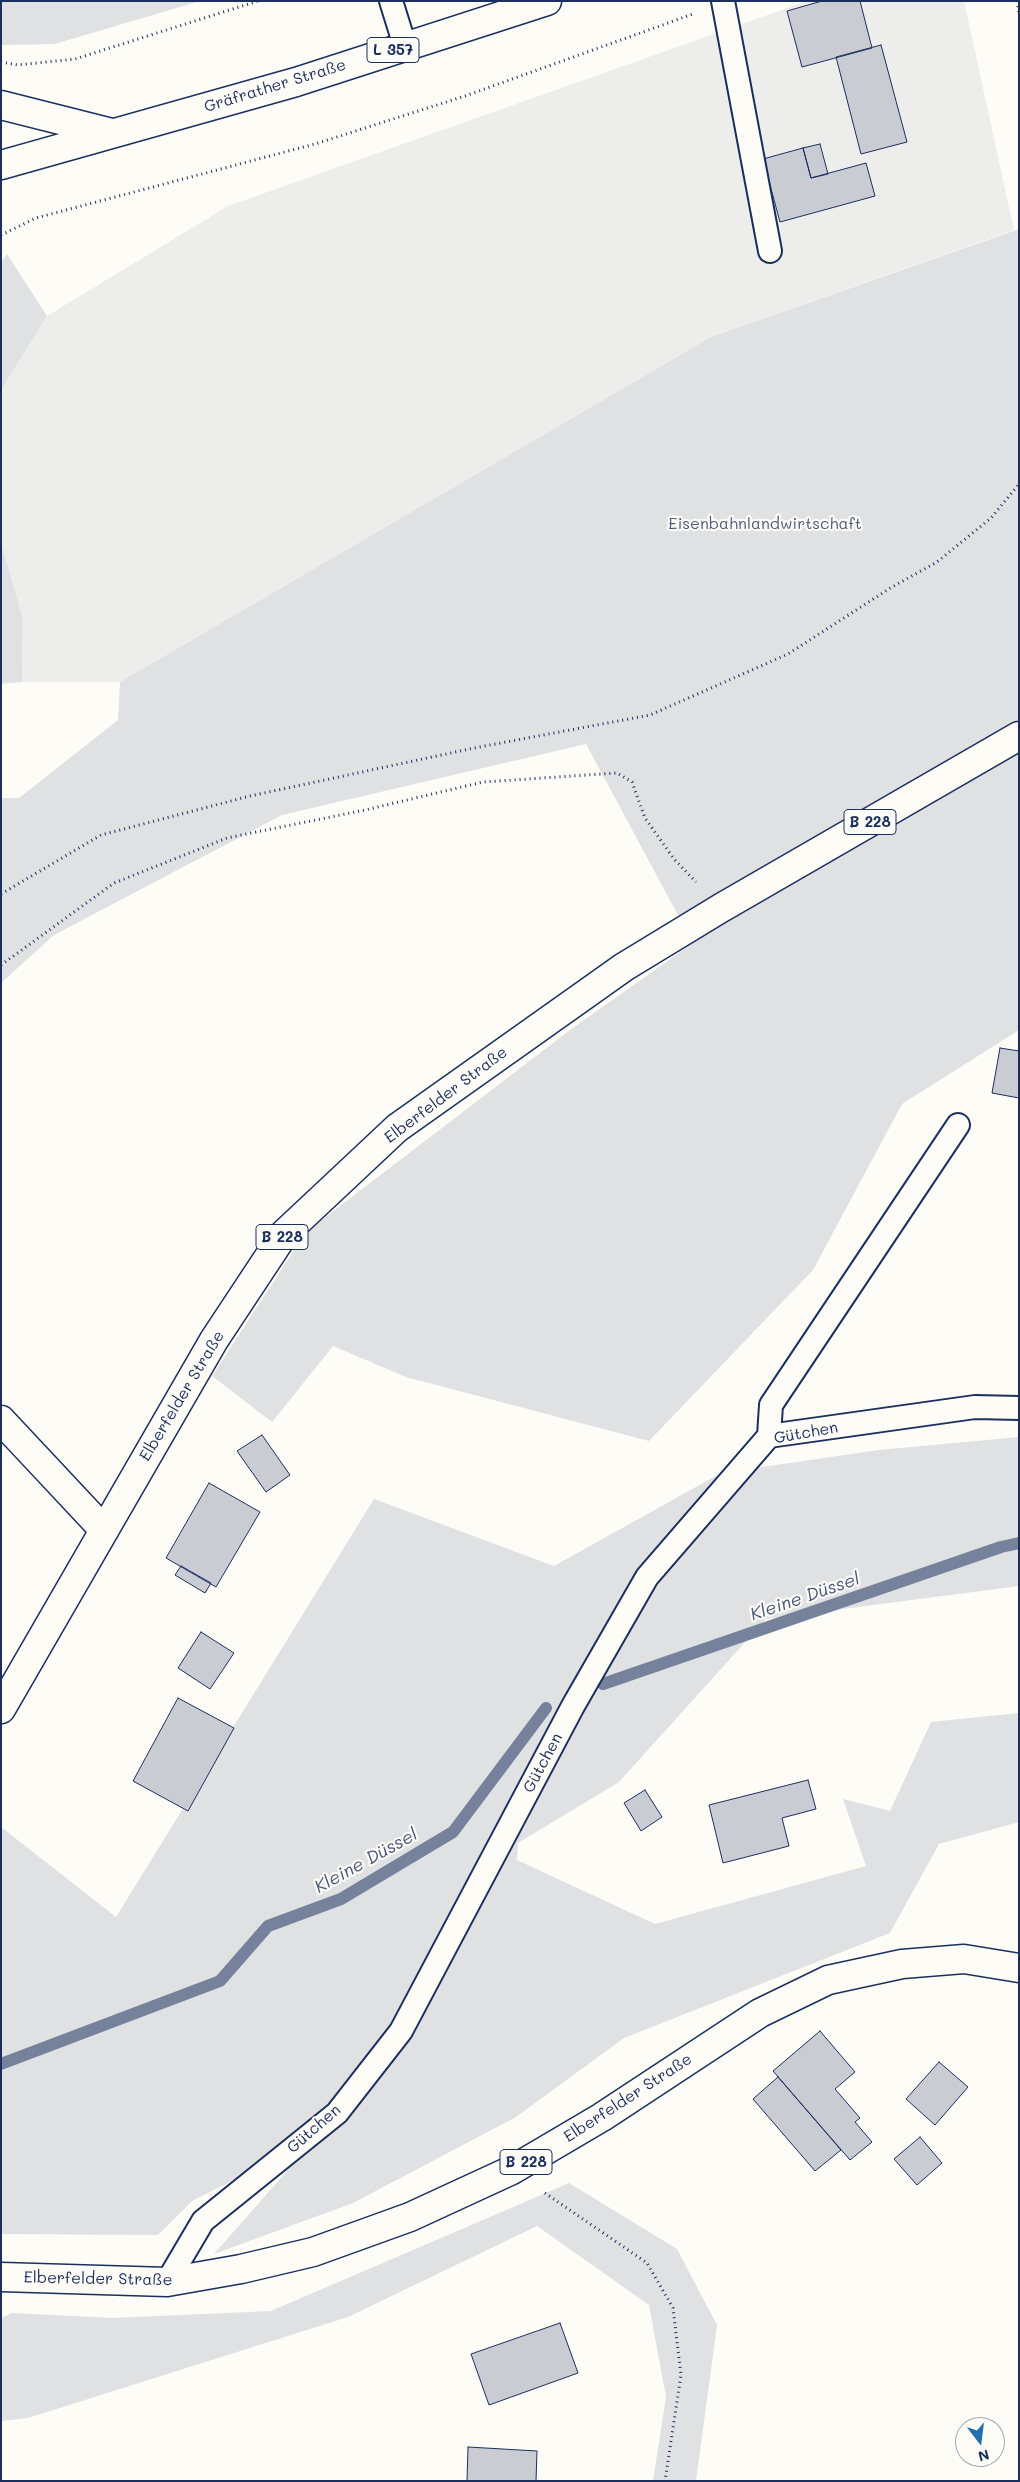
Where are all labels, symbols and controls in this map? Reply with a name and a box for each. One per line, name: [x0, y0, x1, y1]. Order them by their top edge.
road number: L 357: [367, 38, 419, 62]
street label: Gräfrather Straße: [202, 55, 348, 117]
park label: Eisenbahnlandwirtschaft: [668, 514, 862, 534]
road number: B 228: [844, 810, 896, 834]
street label: Elberfelder Straße: [381, 1043, 511, 1147]
road number: B 228: [256, 1224, 308, 1250]
street label: Elberfelder Straße: [135, 1327, 229, 1465]
street label: Gütchen: [772, 1418, 840, 1448]
water label: Kleine Düssel: [747, 1568, 863, 1626]
street label: Gütchen: [519, 1730, 567, 1796]
water label: Kleine Düssel: [311, 1824, 421, 1898]
street label: Elberfelder Straße: [560, 2049, 696, 2147]
street label: Gütchen: [283, 2100, 345, 2158]
road number: B 228: [500, 2150, 552, 2174]
street label: Elberfelder Straße: [23, 2268, 173, 2290]
north arrow: [955, 2417, 1005, 2467]
text: N: [976, 2445, 991, 2467]

